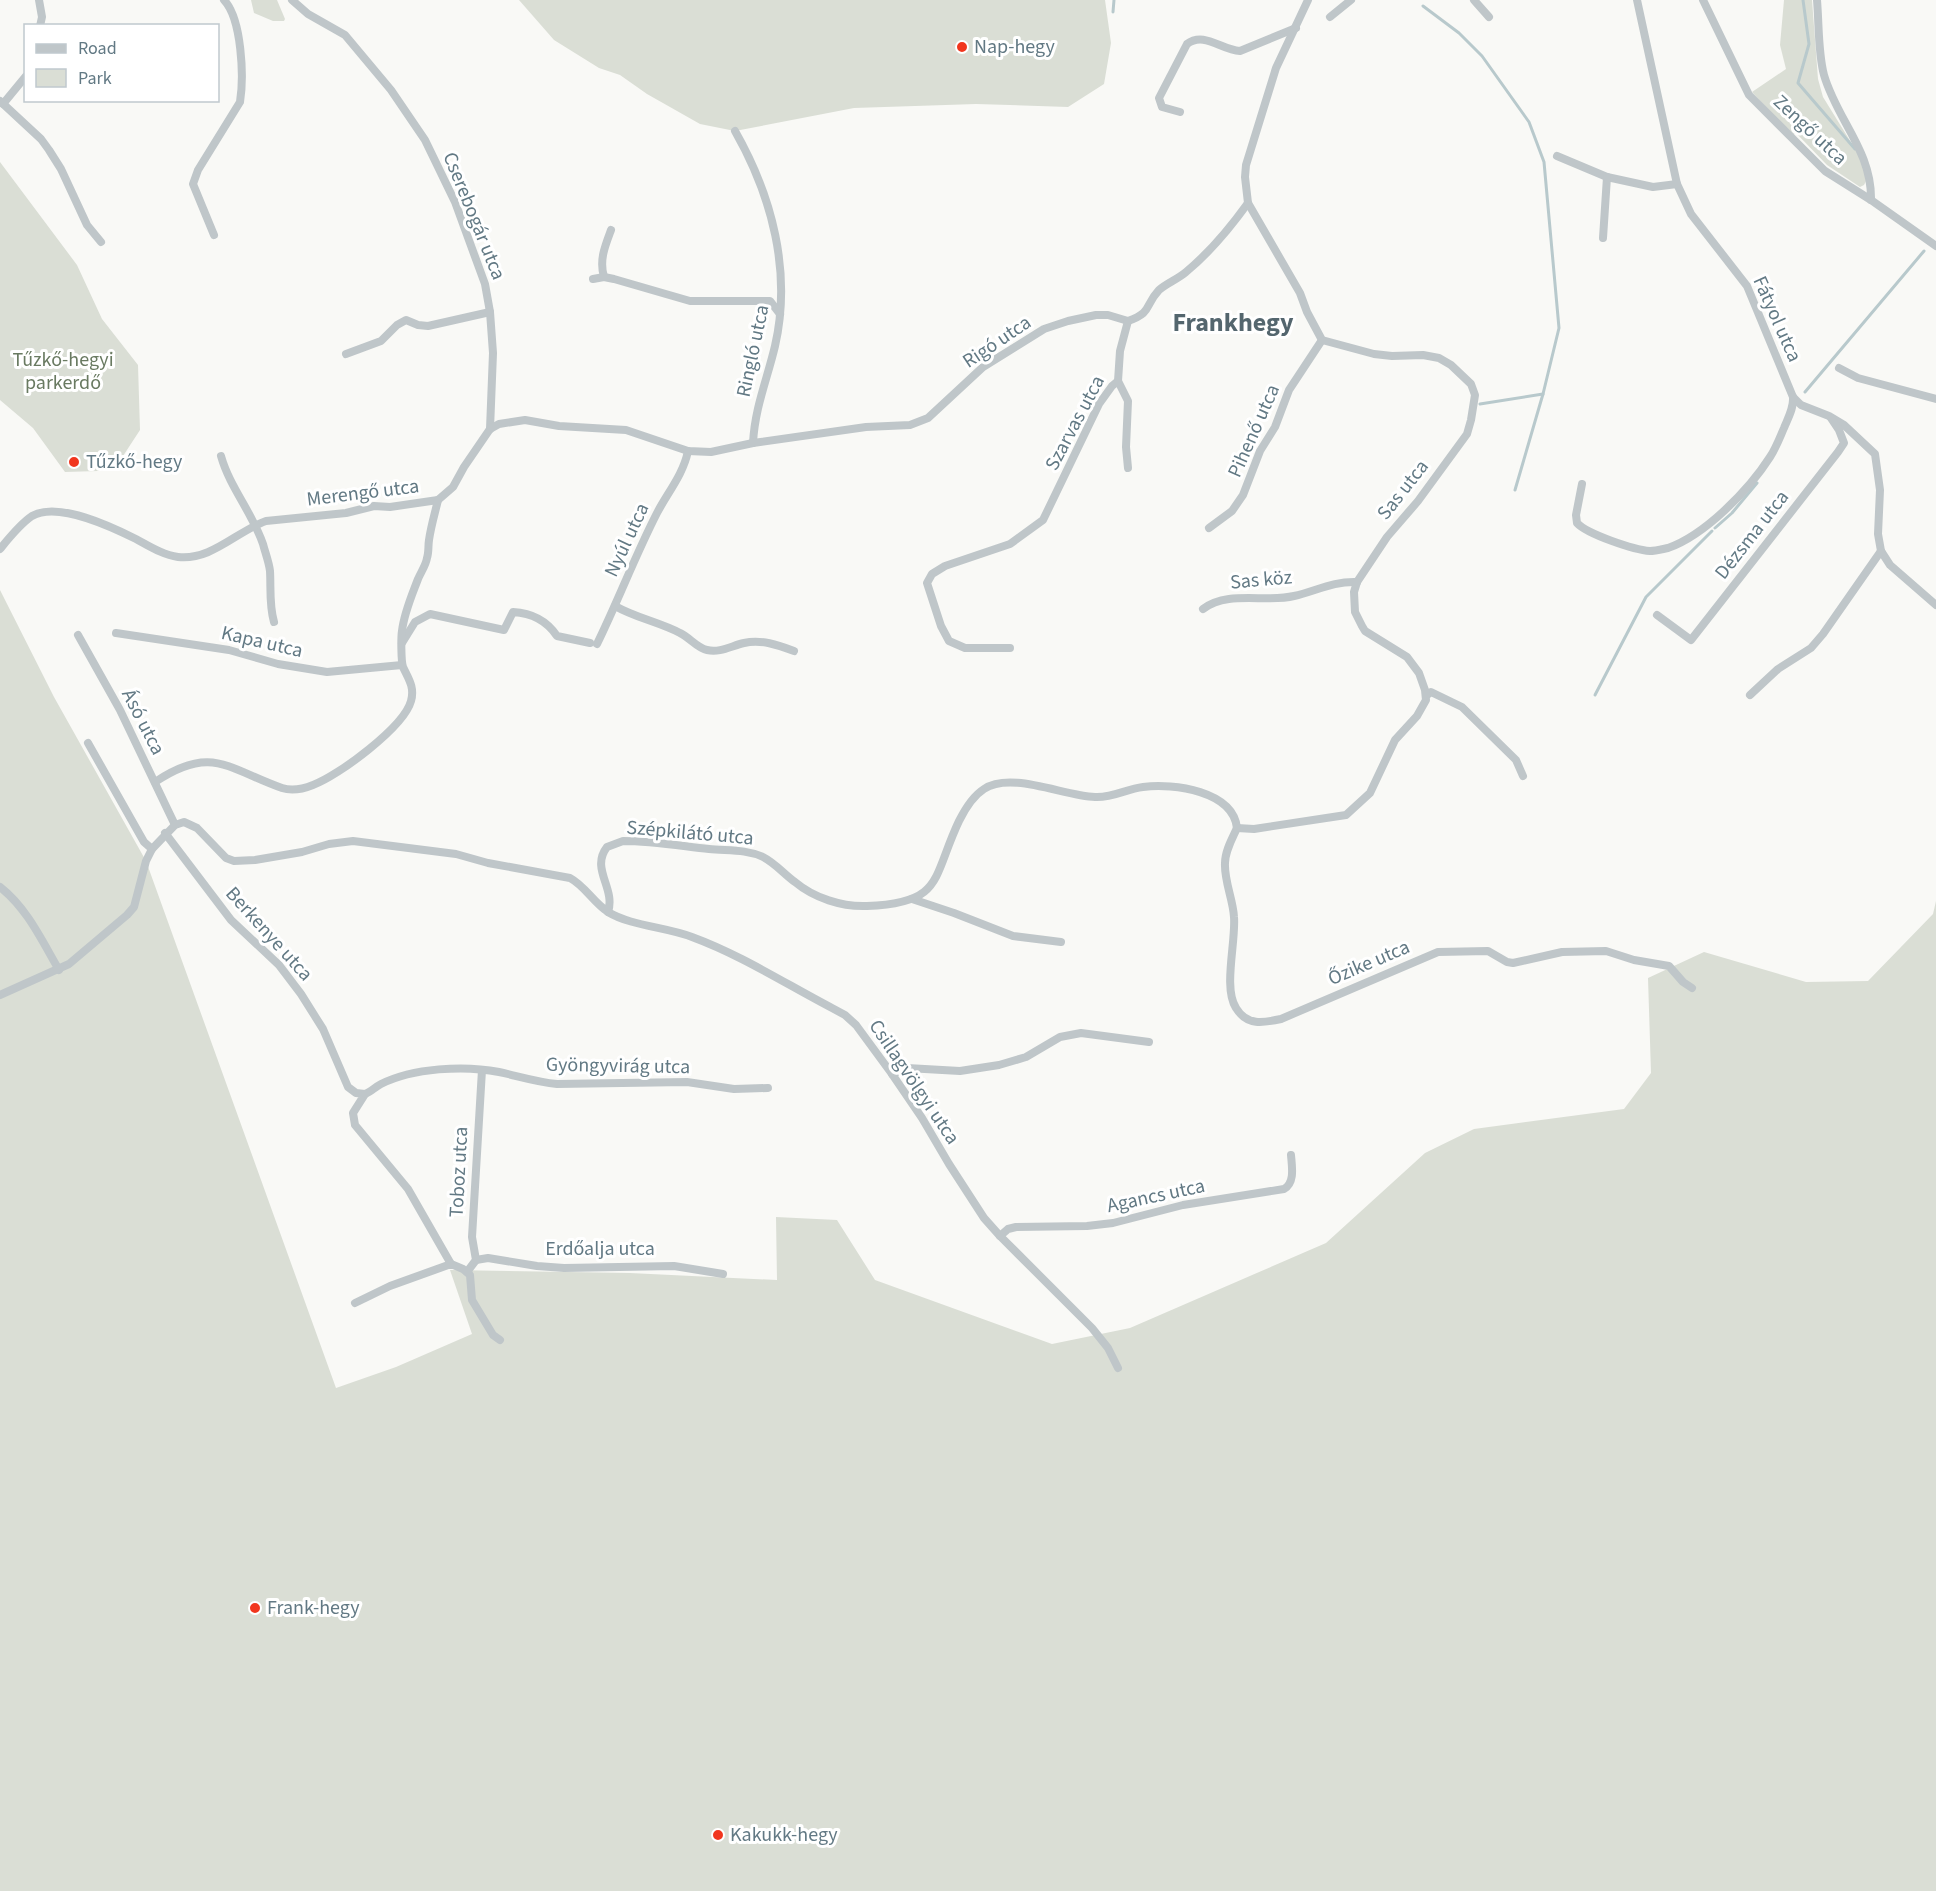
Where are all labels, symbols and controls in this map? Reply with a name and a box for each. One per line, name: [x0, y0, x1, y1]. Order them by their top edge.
legend: [24, 24, 219, 102]
place label: Nap-hegy: [974, 33, 1055, 61]
text: Road: [78, 36, 117, 61]
marker: Nap-hegy: [955, 40, 969, 54]
text: Park: [78, 66, 112, 91]
street label: Zengő utca: [1767, 88, 1853, 172]
street label: Cserebogár utca: [436, 148, 512, 284]
street label: Fátyol utca: [1746, 272, 1808, 366]
street label: Ringló utca: [730, 302, 776, 400]
district label: Frankhegy: [1172, 304, 1294, 341]
street label: Rigó utca: [957, 309, 1037, 375]
park label: Tűzkő-hegyi parkerdő: [12, 346, 114, 397]
street label: Szarvas utca: [1038, 371, 1112, 475]
street label: Pihenő utca: [1221, 380, 1287, 482]
place label: Tűzkő-hegy: [86, 448, 183, 476]
street label: Sas utca: [1371, 454, 1435, 526]
marker: Tűzkő-hegy: [67, 455, 81, 469]
street label: Merengő utca: [305, 472, 421, 514]
street label: Dézsma utca: [1708, 485, 1796, 585]
street label: Nyúl utca: [598, 498, 656, 582]
street label: Sas köz: [1229, 563, 1293, 597]
street label: Kapa utca: [218, 619, 306, 665]
street label: Ásó utca: [114, 684, 172, 760]
street label: Szépkilátó utca: [625, 813, 755, 853]
street label: Berkenye utca: [219, 881, 319, 987]
street label: Őzike utca: [1324, 933, 1414, 993]
street label: Csillagvölgyi utca: [862, 1014, 966, 1150]
street label: Gyöngyvirág utca: [546, 1051, 690, 1081]
street label: Toboz utca: [443, 1126, 475, 1218]
street label: Agancs utca: [1104, 1172, 1208, 1220]
street label: Erdőalja utca: [545, 1235, 655, 1263]
place label: Frank-hegy: [267, 1594, 360, 1622]
marker: Frank-hegy: [248, 1601, 262, 1615]
place label: Kakukk-hegy: [730, 1821, 838, 1849]
marker: Kakukk-hegy: [711, 1828, 725, 1842]

